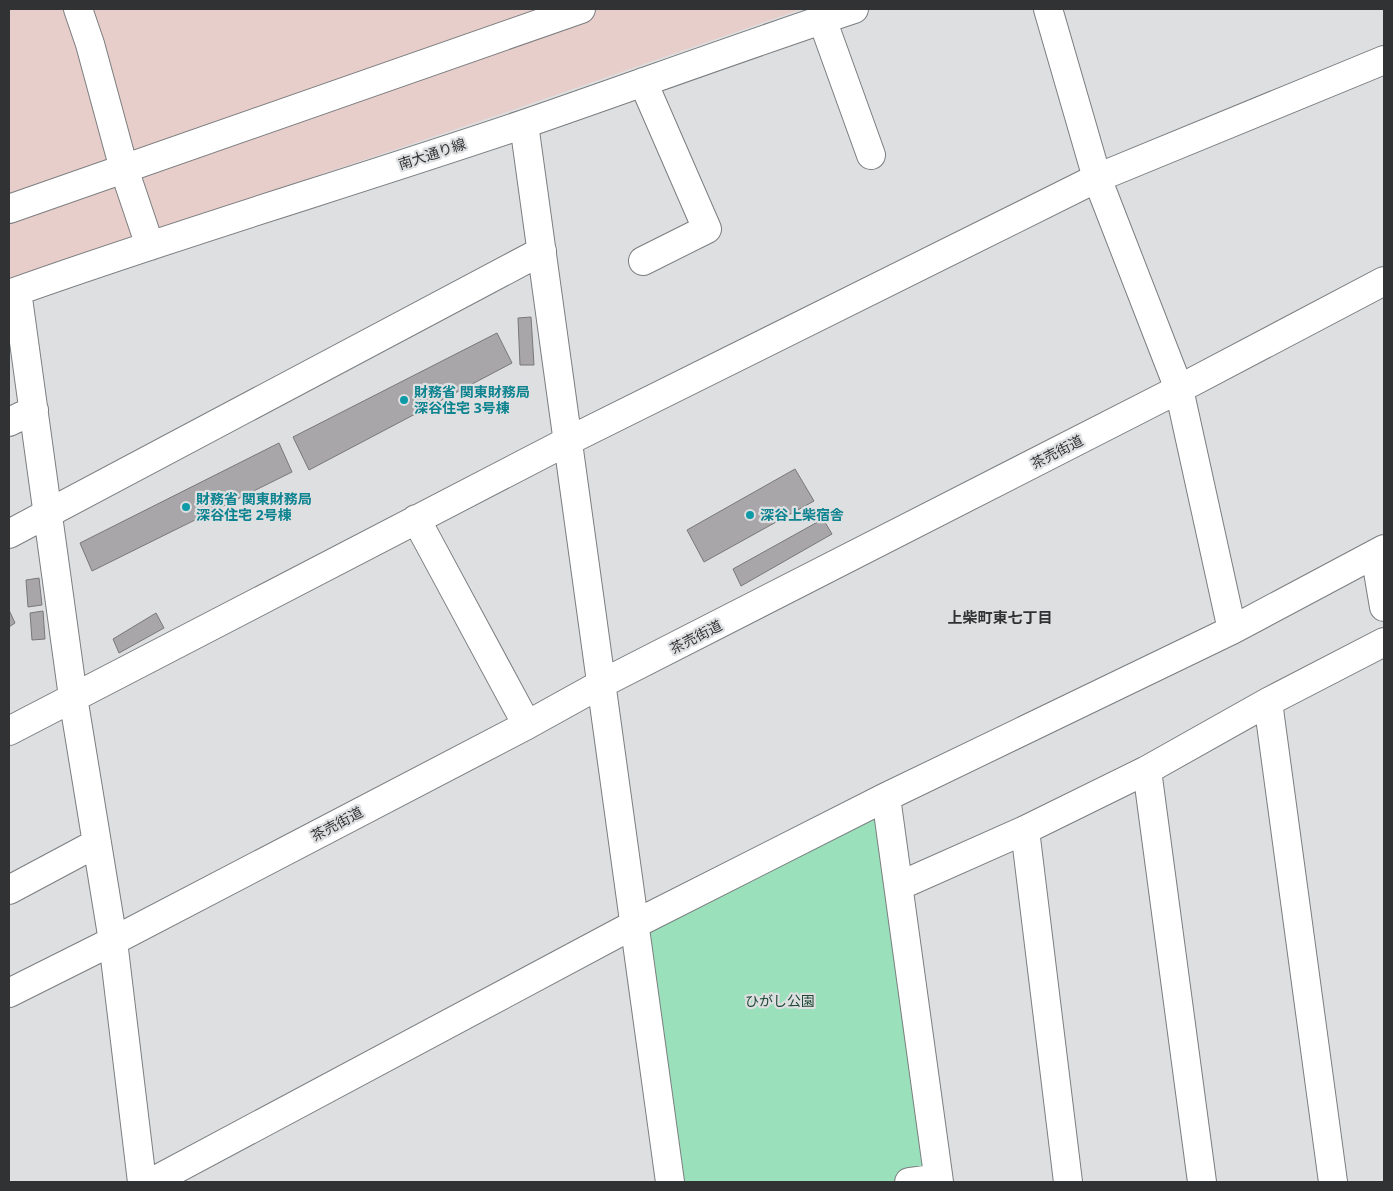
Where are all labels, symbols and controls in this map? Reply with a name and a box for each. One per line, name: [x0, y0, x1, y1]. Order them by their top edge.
street label: 南大通り線: [396, 134, 468, 173]
place label: 財務省 関東財務局 深谷住宅 3号棟: [414, 382, 530, 417]
marker: 財務省 関東財務局 深谷住宅 3号棟: [398, 394, 410, 406]
street label: 茶売街道: [1028, 430, 1086, 473]
place label: 財務省 関東財務局 深谷住宅 2号棟: [196, 489, 312, 524]
marker: 財務省 関東財務局 深谷住宅 2号棟: [180, 501, 192, 513]
place label: 深谷上柴宿舎: [760, 505, 844, 524]
marker: 深谷上柴宿舎: [744, 509, 756, 521]
district label: 上柴町東七丁目: [947, 607, 1053, 627]
street label: 茶売街道: [667, 615, 725, 658]
street label: 茶売街道: [308, 802, 366, 845]
park label: ひがし公園: [745, 991, 815, 1010]

